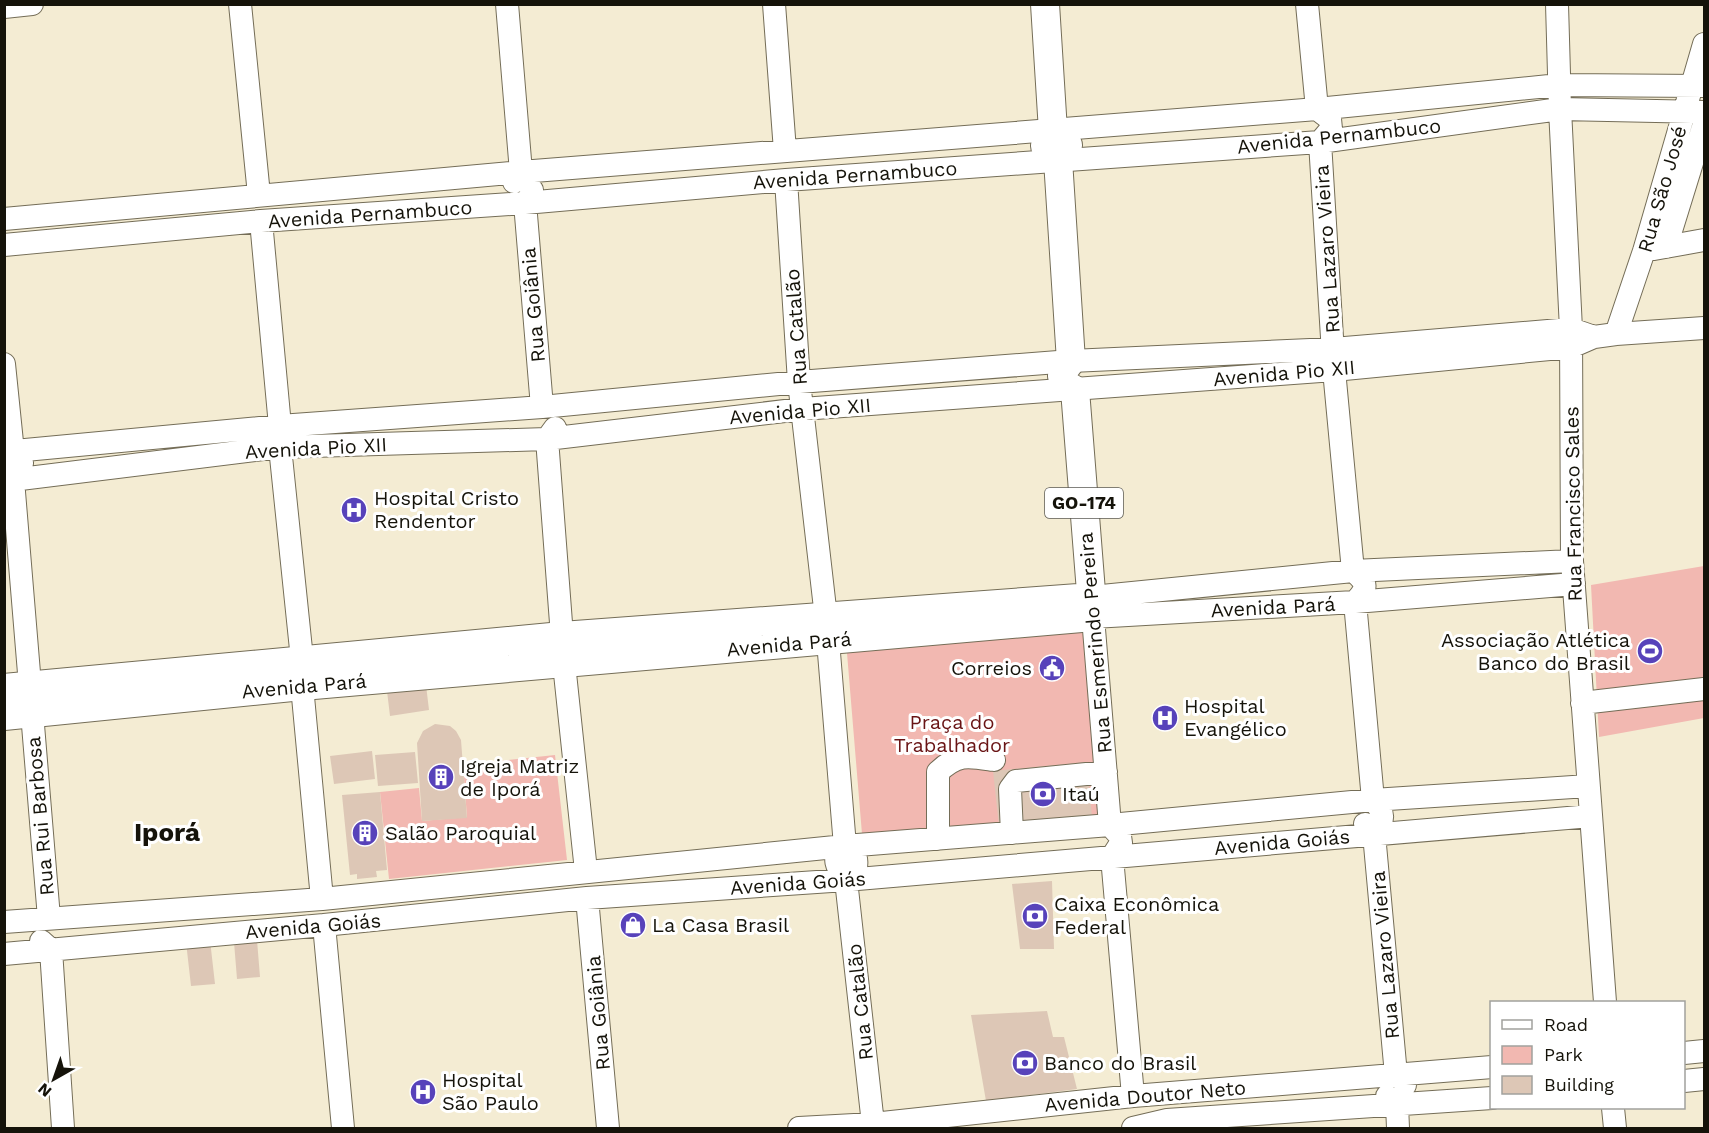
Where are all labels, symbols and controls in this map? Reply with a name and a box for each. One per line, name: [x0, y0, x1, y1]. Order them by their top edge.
street label: Avenida Pernambuco: [1236, 113, 1442, 159]
street label: Rua São José: [1632, 123, 1692, 255]
street label: Avenida Pernambuco: [752, 156, 958, 194]
street label: Rua Lazaro Vieira: [1309, 164, 1345, 334]
street label: Avenida Pernambuco: [267, 195, 473, 233]
street label: Rua Goiânia: [516, 247, 550, 363]
street label: Rua Catalão: [780, 268, 812, 386]
street label: Avenida Pio XII: [1212, 355, 1356, 391]
street label: Avenida Pio XII: [728, 393, 872, 429]
street label: Rua Francisco Sales: [1559, 406, 1587, 602]
street label: Avenida Pio XII: [244, 432, 388, 464]
place label: Hospital Cristo Rendentor: [374, 486, 519, 533]
road number: GO-174: [1045, 488, 1123, 518]
hospital icon: Hospital Cristo Rendentor: [339, 495, 369, 525]
street label: Rua Esmerindo Pereira: [1073, 532, 1117, 754]
street label: Avenida Pará: [1210, 592, 1336, 622]
street label: Avenida Pará: [726, 627, 852, 661]
place label: Associação Atlética Banco do Brasil: [1441, 628, 1630, 675]
sports icon: Associação Atlética Banco do Brasil: [1635, 636, 1665, 666]
public building icon: Correios: [1037, 653, 1067, 683]
place label: Correios: [951, 656, 1032, 680]
street label: Avenida Pará: [241, 669, 367, 703]
place label: Hospital Evangélico: [1184, 694, 1287, 741]
hospital icon: Hospital Evangélico: [1150, 703, 1180, 733]
park label: Praça do Trabalhador: [894, 710, 1010, 757]
street label: Rua Rui Barbosa: [21, 735, 59, 897]
place label: Igreja Matriz de Iporá: [460, 754, 579, 801]
building icon: Igreja Matriz de Iporá: [426, 762, 456, 792]
bank icon: Itaú: [1028, 779, 1058, 809]
place label: Itaú: [1062, 782, 1100, 806]
district label: Iporá: [134, 817, 200, 847]
building icon: Salão Paroquial: [350, 818, 380, 848]
place label: Salão Paroquial: [385, 821, 536, 845]
street label: Avenida Goiás: [1213, 824, 1351, 860]
street label: Avenida Goiás: [729, 866, 867, 900]
street label: Rua Lazaro Vieira: [1366, 870, 1404, 1040]
place label: Caixa Econômica Federal: [1054, 892, 1219, 939]
bank icon: Caixa Econômica Federal: [1020, 901, 1050, 931]
street label: Avenida Goiás: [244, 908, 382, 944]
shop icon: La Casa Brasil: [618, 910, 648, 940]
place label: La Casa Brasil: [652, 913, 789, 937]
street label: Rua Catalão: [842, 943, 878, 1061]
street label: Rua Goiânia: [581, 955, 615, 1071]
legend: [1490, 1001, 1685, 1109]
text: Road: [1544, 1014, 1588, 1035]
text: Park: [1544, 1044, 1583, 1065]
bank icon: Banco do Brasil: [1010, 1048, 1040, 1078]
north arrow: [24, 1049, 84, 1109]
place label: Banco do Brasil: [1044, 1051, 1196, 1075]
place label: Hospital São Paulo: [442, 1068, 539, 1115]
text: Building: [1544, 1074, 1614, 1095]
street label: Avenida Doutor Neto: [1043, 1075, 1247, 1117]
hospital icon: Hospital São Paulo: [408, 1077, 438, 1107]
text: N: [34, 1079, 55, 1101]

